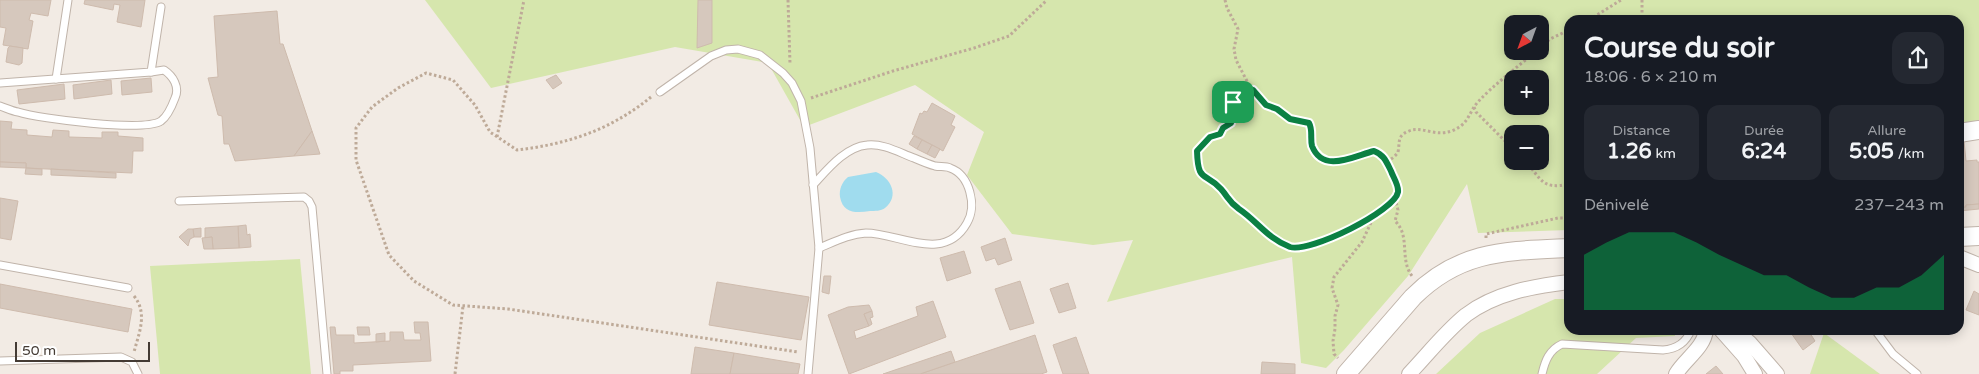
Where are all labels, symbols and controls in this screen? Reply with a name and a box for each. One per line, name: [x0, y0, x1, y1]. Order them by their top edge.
north arrow: [1504, 15, 1549, 60]
map controls: [1504, 15, 1549, 170]
text: Course du soir: [1584, 31, 1775, 65]
button: share: [1892, 32, 1944, 84]
text: 18:06 · 6 × 210 m: [1584, 67, 1717, 87]
button: +: [1504, 70, 1549, 115]
pin: [1212, 81, 1254, 123]
icon: arrive: [1219, 88, 1247, 116]
text: Distance: [1613, 122, 1670, 139]
text: Durée: [1744, 122, 1784, 139]
text: Allure: [1867, 122, 1906, 139]
button: −: [1504, 125, 1549, 170]
text: 1.26: [1607, 139, 1652, 164]
text: 6:24: [1741, 139, 1787, 164]
text: 5:05: [1849, 139, 1894, 164]
text: km: [1652, 145, 1676, 162]
text: /km: [1894, 145, 1924, 162]
text: Dénivelé: [1584, 195, 1649, 215]
text: 237–243 m: [1854, 195, 1944, 215]
scale bar: [15, 339, 150, 362]
text: 50 m: [22, 342, 56, 359]

